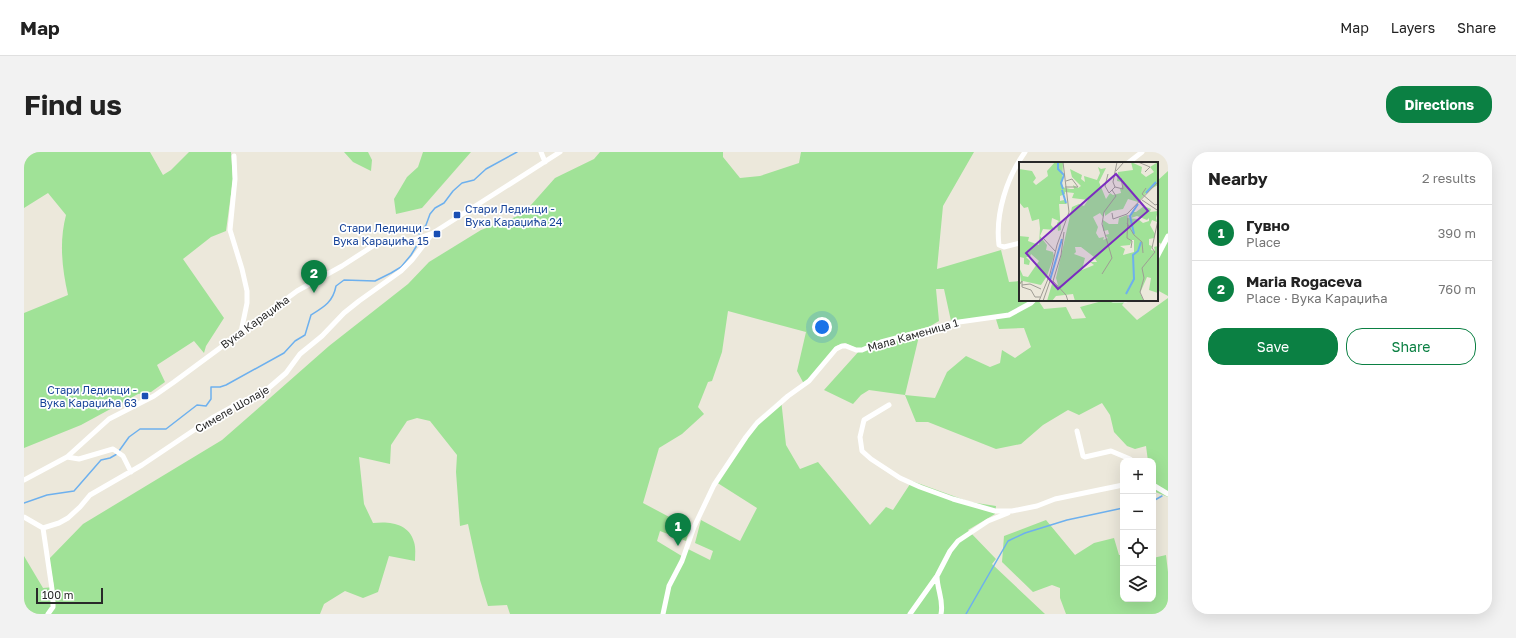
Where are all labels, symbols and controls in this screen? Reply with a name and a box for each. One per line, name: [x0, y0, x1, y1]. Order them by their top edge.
text: Map: [20, 16, 60, 39]
text: Map: [1340, 19, 1369, 36]
text: Layers: [1391, 19, 1435, 36]
text: Share: [1457, 19, 1496, 36]
button: Directions: [1386, 86, 1492, 123]
text: Find us: [24, 88, 122, 121]
inset map: [1019, 162, 1158, 301]
text: Nearby: [1208, 168, 1268, 189]
text: 2 results: [1422, 170, 1476, 186]
place label: Стари Лединци - Вука Караџића 24: [465, 202, 563, 228]
marker: Стари Лединци - Вука Караџића 24: [452, 210, 462, 220]
text: Гувно: [1246, 216, 1290, 234]
place label: Стари Лединци - Вука Караџића 15: [333, 221, 429, 247]
text: 1: [1218, 225, 1224, 241]
text: 390 m: [1438, 225, 1476, 241]
marker: Стари Лединци - Вука Караџића 15: [432, 229, 442, 239]
text: Place: [1246, 234, 1281, 250]
pin: 2: [301, 260, 327, 293]
text: Maria Rogaceva: [1246, 272, 1362, 290]
text: 2: [1217, 281, 1225, 297]
text: 760 m: [1438, 281, 1476, 297]
text: Place · Вука Караџића: [1246, 290, 1388, 306]
street label: Вука Караџића: [218, 292, 292, 351]
street label: Мала Каменица 1: [866, 315, 960, 354]
your location: [812, 317, 832, 337]
button: Save: [1208, 328, 1338, 365]
button: Share: [1346, 328, 1476, 365]
street label: Симеле Шолаје: [193, 382, 271, 435]
place label: Стари Лединци - Вука Караџића 63: [40, 383, 137, 409]
marker: Стари Лединци - Вука Караџића 63: [140, 391, 150, 401]
map controls: [1120, 458, 1156, 602]
button: +: [1120, 458, 1156, 494]
button: −: [1120, 494, 1156, 530]
pin: 1: [665, 513, 691, 546]
button: locate: [1120, 530, 1156, 566]
button: layers: [1120, 566, 1156, 602]
scale bar: [36, 586, 103, 605]
text: 100 m: [42, 588, 73, 601]

